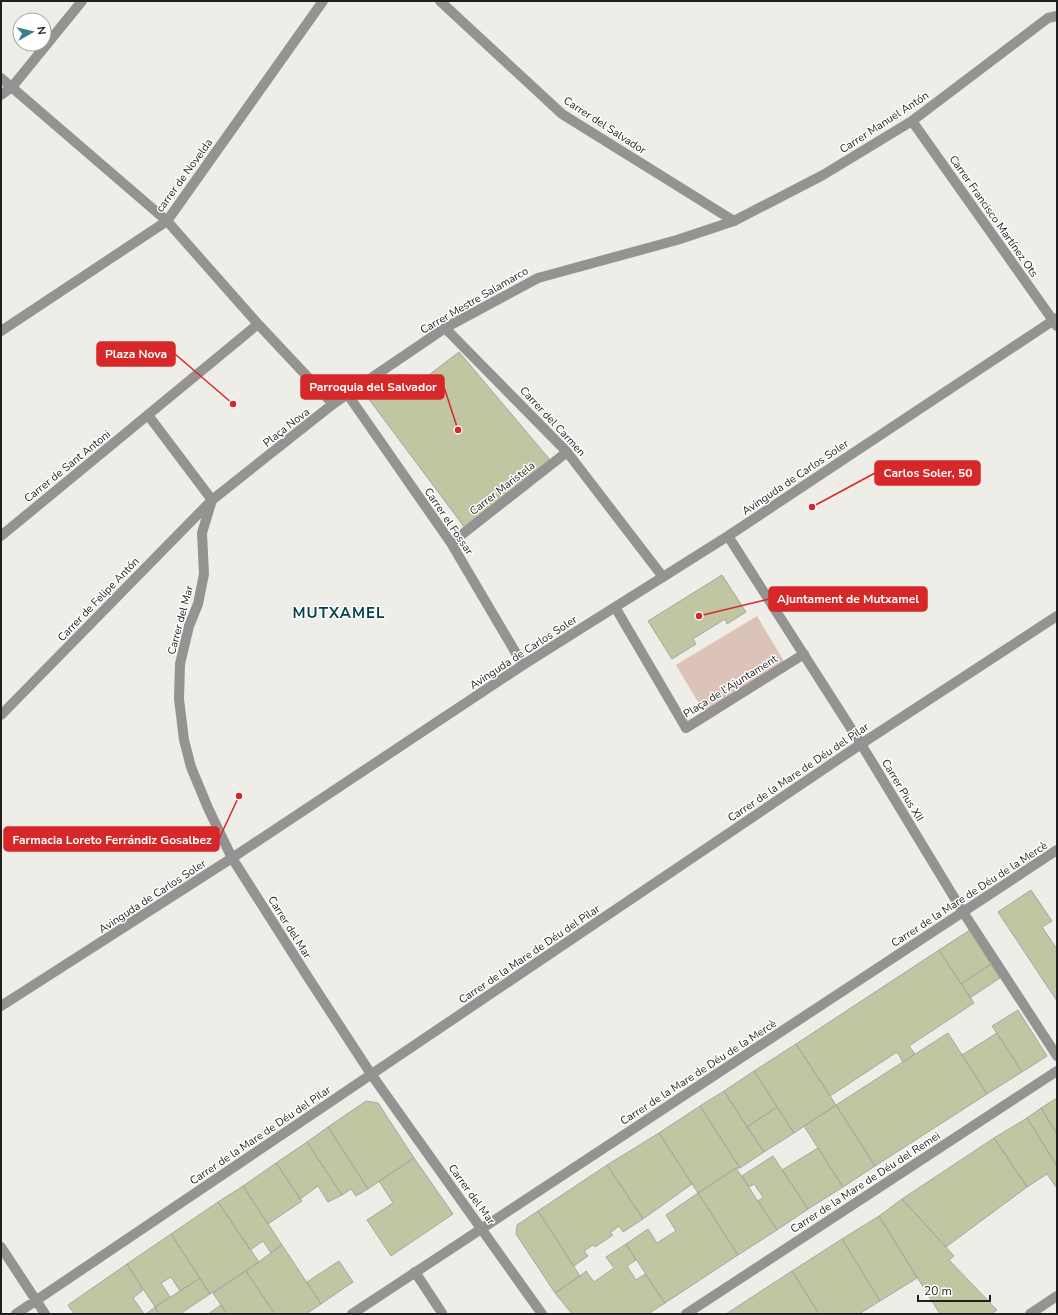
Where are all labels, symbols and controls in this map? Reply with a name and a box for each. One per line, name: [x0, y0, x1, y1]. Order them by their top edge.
north arrow: [12, 12, 52, 52]
text: N: [33, 26, 49, 36]
street label: Carrer Manuel Antón: [837, 88, 932, 157]
street label: Carrer del Salvador: [561, 93, 649, 158]
street label: carrer de Novelda: [153, 135, 216, 215]
street label: Carrer Francisco Martínez Ots: [946, 152, 1042, 280]
street label: Carrer Mestre Salamarco: [418, 263, 531, 337]
callout: Plaza Nova: [97, 342, 175, 366]
text: Plaza Nova: [105, 346, 167, 362]
callout: Parroquia del Salvador: [301, 375, 444, 399]
text: Parroquia del Salvador: [309, 379, 437, 395]
street label: Carrer del Carmen: [516, 383, 589, 459]
street label: Plaça Nova: [260, 404, 313, 450]
street label: Carrer de Sant Antoni: [21, 427, 114, 506]
street label: Avinguda de Carlos Soler: [739, 436, 851, 519]
street label: Carrer Maristela: [466, 458, 538, 519]
callout: Carlos Soler, 50: [875, 461, 980, 485]
text: Carlos Soler, 50: [884, 465, 972, 481]
street label: Carrer el Fossar: [421, 485, 477, 558]
street label: Carrer de Felipe Antón: [54, 554, 143, 645]
street label: Carrer del Mar: [164, 584, 197, 656]
callout: Ajuntament de Mutxamel: [769, 587, 927, 611]
text: Ajuntament de Mutxamel: [777, 591, 919, 607]
district label: MUTXAMEL: [293, 603, 385, 623]
street label: Avinguda de Carlos Soler: [467, 612, 580, 693]
street label: Plaça de l'Ajuntament: [680, 651, 780, 721]
street label: Carrer de la Mare de Déu del Pilar: [725, 719, 872, 825]
street label: Carrer Pius XII: [878, 756, 927, 824]
callout: Farmacia Loreto Ferrándiz Gosalbez: [4, 827, 219, 851]
text: Farmacia Loreto Ferrándiz Gosalbez: [12, 832, 212, 848]
street label: Carrer de la Mare de Déu de la Mercè: [888, 838, 1050, 951]
street label: Avinguda de Carlos Soler: [96, 856, 209, 937]
street label: Carrer del Mar: [264, 893, 315, 961]
street label: Carrer de la Mare de Déu del Pilar: [456, 901, 603, 1007]
street label: Carrer de la Mare de Déu de la Mercè: [617, 1016, 779, 1129]
street label: Carrer de la Mare de Déu del Pilar: [187, 1082, 334, 1188]
street label: Carrer de la Mare de Déu del Remei: [788, 1128, 943, 1237]
street label: Carrer del Mar: [445, 1161, 499, 1227]
scale bar: [918, 1277, 990, 1303]
text: 20 m: [924, 1283, 952, 1299]

